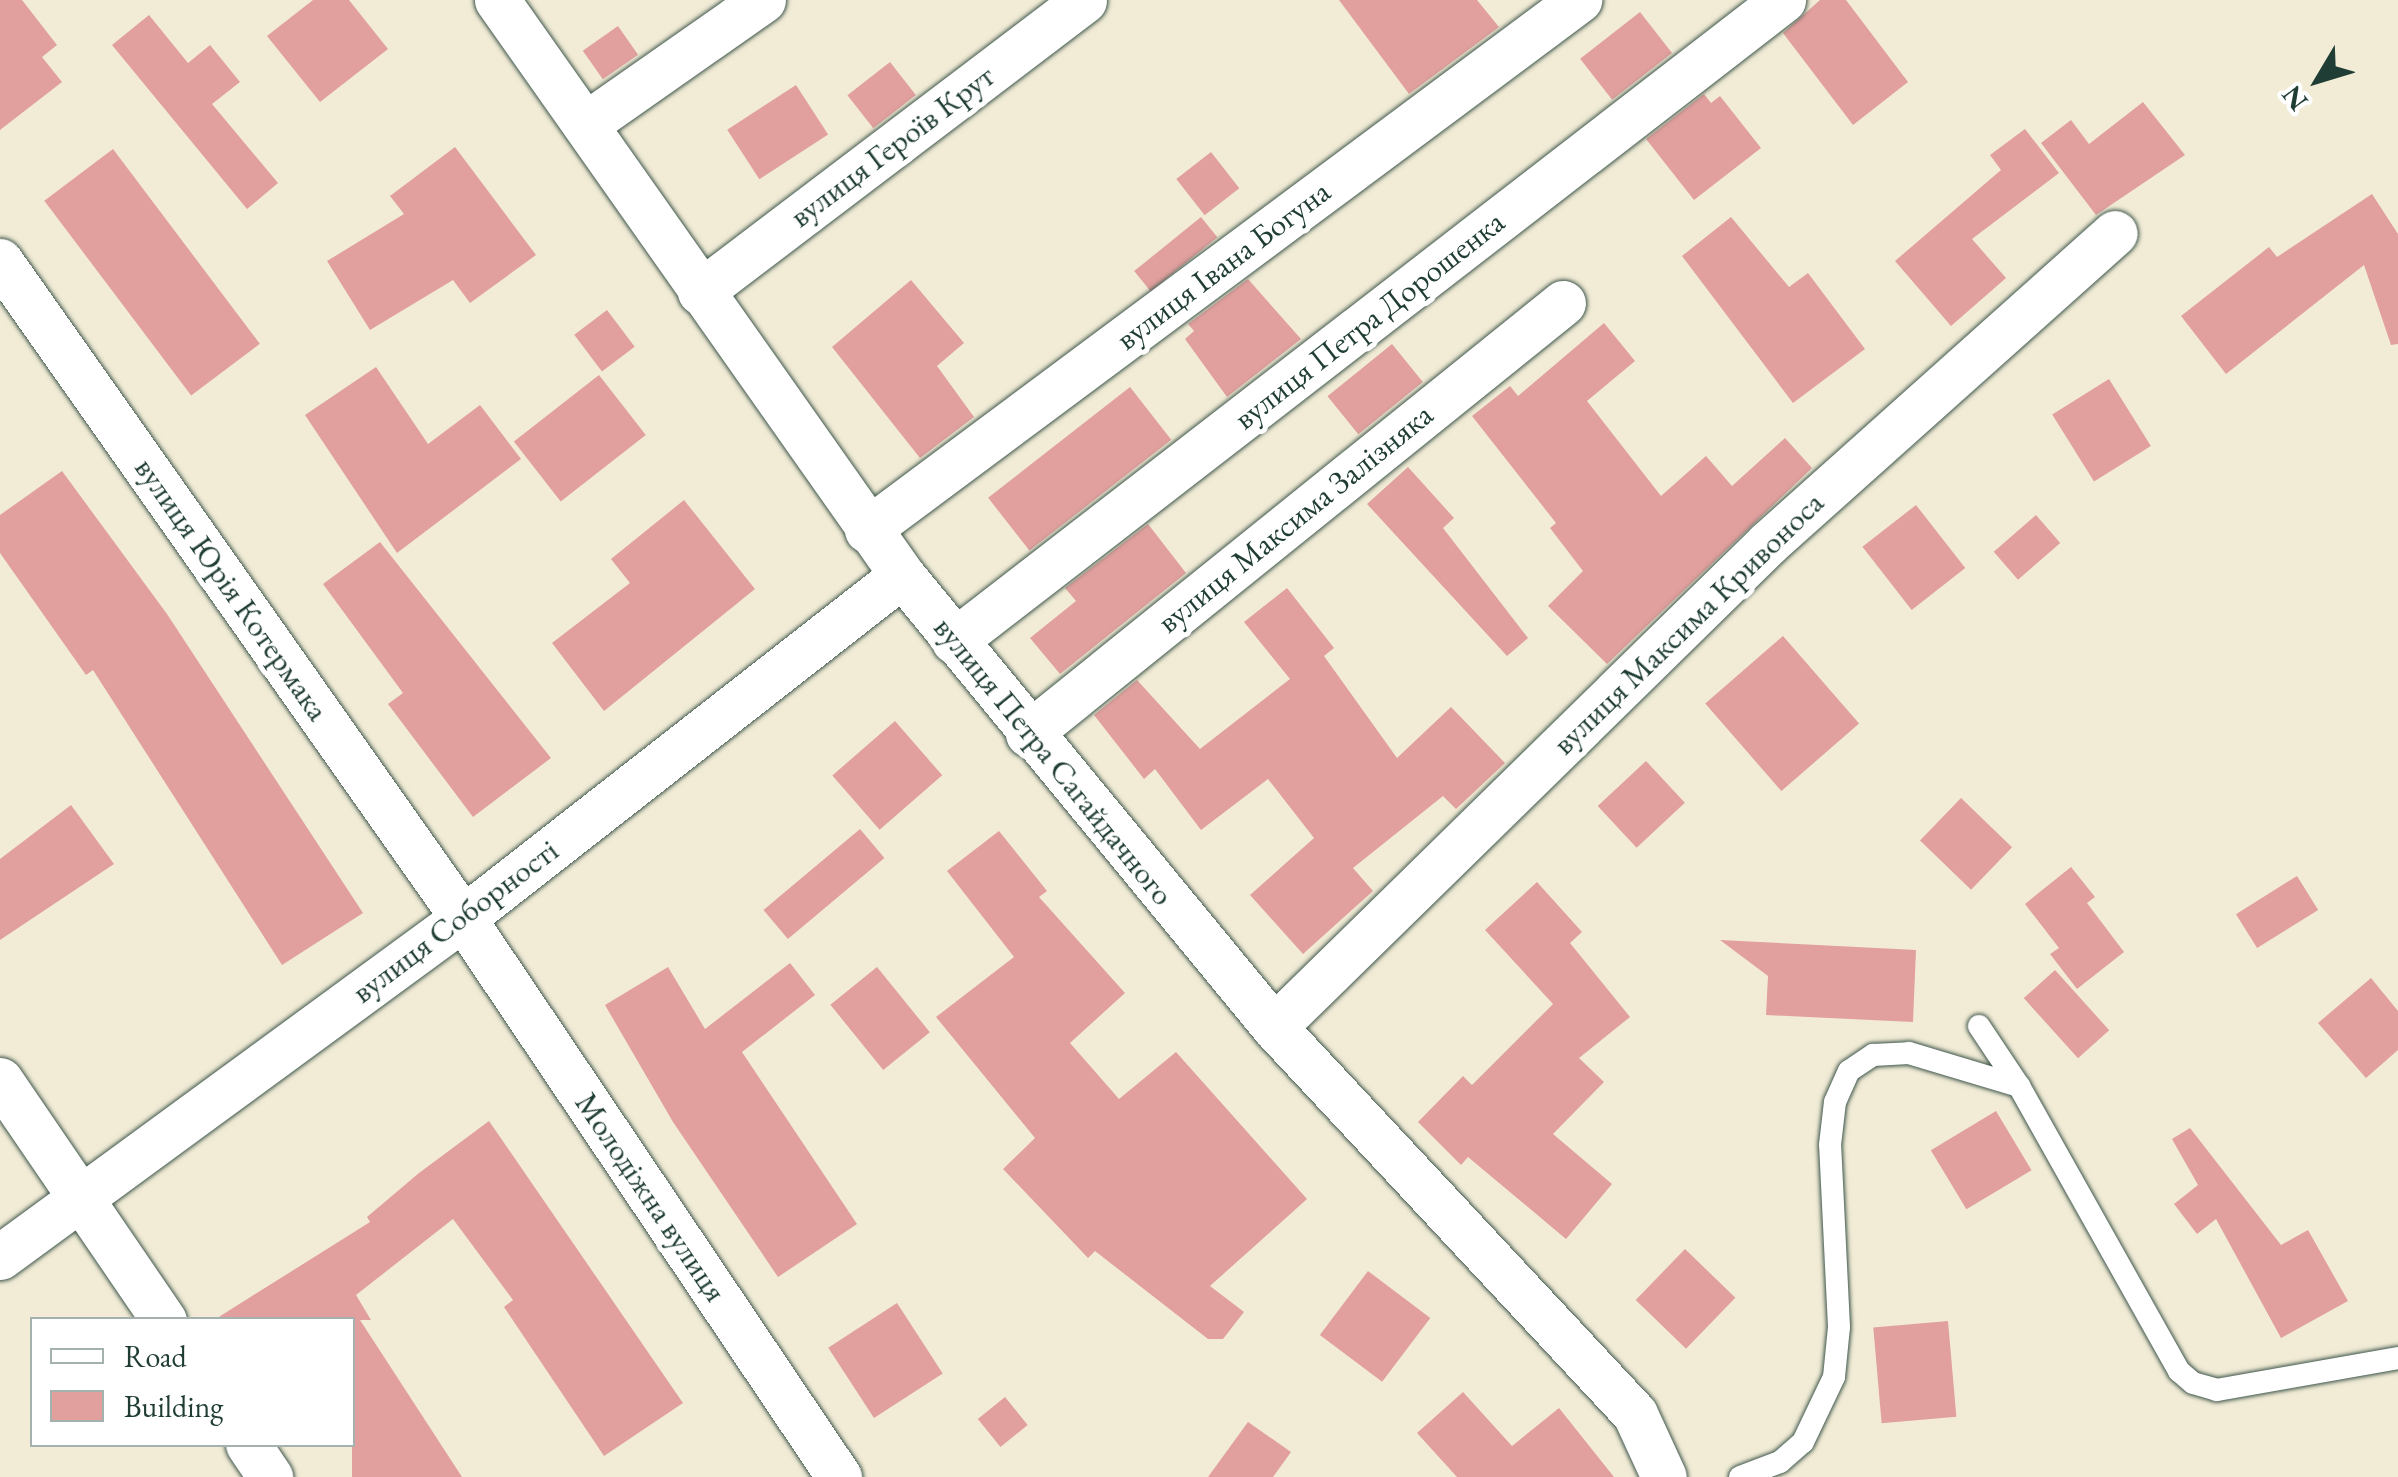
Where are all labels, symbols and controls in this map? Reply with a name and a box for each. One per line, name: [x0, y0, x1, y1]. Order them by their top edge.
north arrow: [2268, 30, 2368, 130]
street label: вулиця Героїв Крут: [782, 57, 1002, 235]
text: N: [2273, 78, 2316, 118]
street label: вулиця Івана Богуна: [1108, 172, 1338, 358]
street label: вулиця Петра Дорошенка: [1226, 202, 1512, 438]
street label: вулиця Максима Залізняка: [1150, 395, 1440, 641]
street label: вулиця Юрія Котермака: [127, 450, 337, 728]
street label: вулиця Максима Кривоноса: [1545, 484, 1831, 762]
street label: вулиця Петра Сагайдачного: [926, 609, 1182, 913]
street label: вулиця Соборності: [344, 831, 566, 1011]
street label: Молодіжна вулиця: [567, 1085, 735, 1309]
legend: [30, 1317, 355, 1447]
text: Road: [124, 1337, 187, 1376]
text: Building: [124, 1387, 223, 1426]

